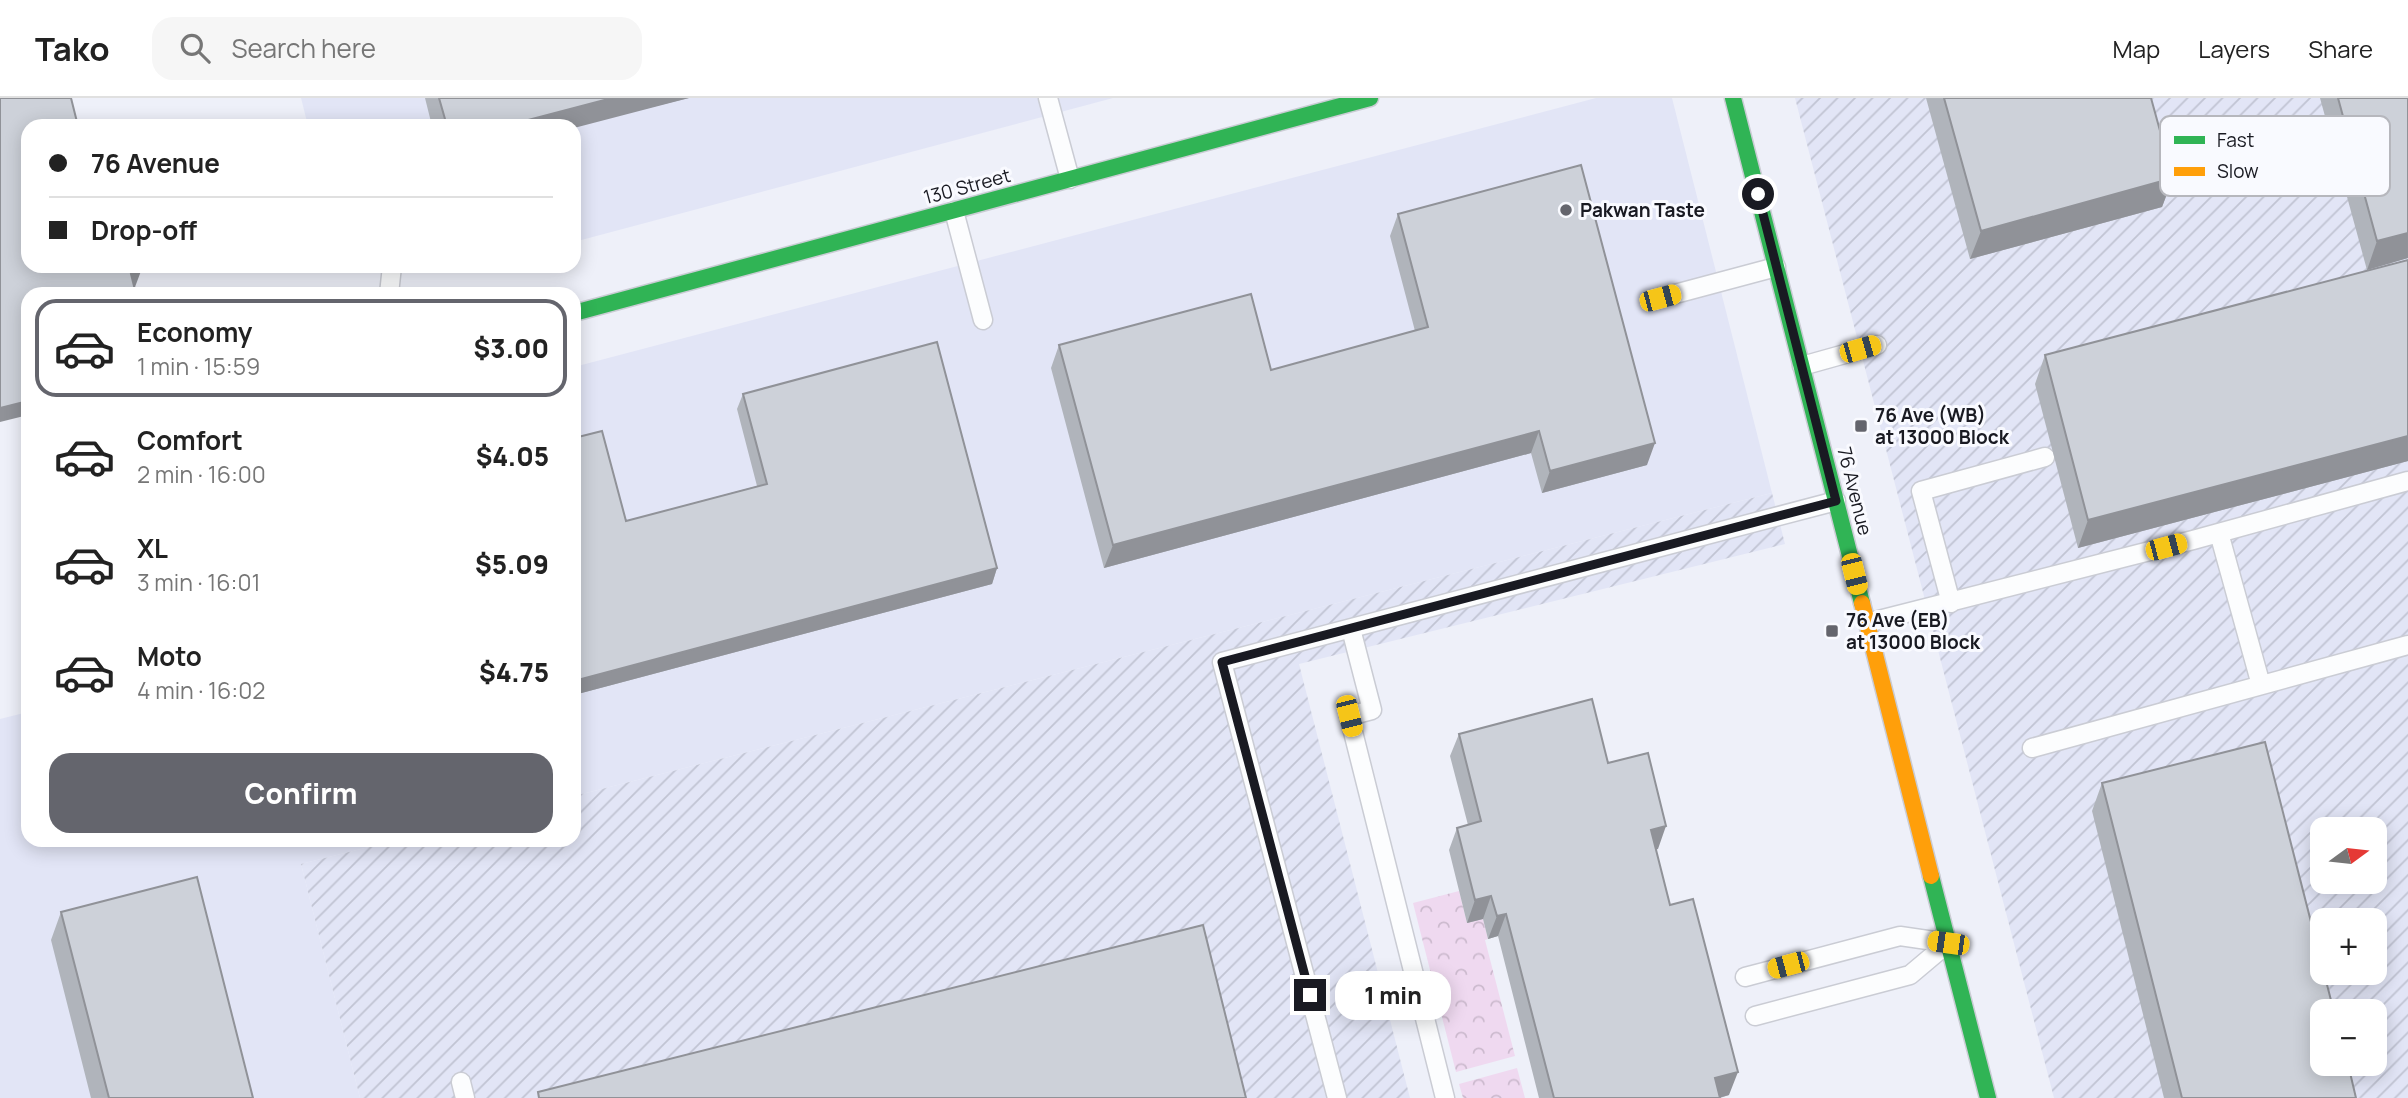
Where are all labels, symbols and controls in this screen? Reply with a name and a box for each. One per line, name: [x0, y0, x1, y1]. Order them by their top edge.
search box: [152, 17, 642, 80]
text: Tako: [35, 26, 110, 71]
icon: search: [176, 29, 214, 67]
text: Search here: [232, 30, 376, 66]
text: Map: [2113, 32, 2160, 65]
text: Layers: [2198, 32, 2270, 65]
text: Share: [2308, 32, 2373, 65]
legend: [2160, 116, 2390, 196]
text: Fast: [2217, 127, 2254, 153]
text: 76 Avenue: [91, 145, 220, 181]
text: Slow: [2217, 158, 2259, 184]
street label: 130 Street: [921, 162, 1013, 210]
route start: [1742, 178, 1774, 210]
place label: Pakwan Taste: [1580, 197, 1705, 223]
marker: Pakwan Taste: [1558, 202, 1574, 218]
text: Drop-off: [91, 212, 197, 248]
car: [1637, 282, 1684, 314]
text: Economy: [137, 314, 252, 350]
icon: car: [53, 317, 116, 380]
text: $3.00: [474, 330, 549, 366]
car: [1837, 333, 1884, 365]
text: 1 min · 15:59: [137, 350, 260, 382]
place label: 76 Ave (WB) at 13000 Block: [1875, 402, 2010, 450]
marker: 76 Ave (WB) at 13000 Block: [1853, 418, 1869, 434]
text: Comfort: [137, 422, 243, 458]
icon: car: [53, 425, 116, 488]
text: $4.05: [476, 438, 549, 474]
street label: 76 Avenue: [1831, 444, 1879, 538]
text: 2 min · 16:00: [137, 458, 266, 490]
text: XL: [137, 530, 168, 566]
car: [2143, 531, 2190, 563]
icon: car: [53, 533, 116, 596]
text: $5.09: [475, 546, 549, 582]
car: [1839, 551, 1870, 597]
text: 3 min · 16:01: [137, 566, 260, 598]
place label: 76 Ave (EB) at 13000 Block: [1846, 607, 1981, 655]
marker: 76 Ave (EB) at 13000 Block: [1824, 623, 1840, 639]
text: Moto: [137, 638, 202, 674]
icon: car: [53, 641, 116, 704]
text: $4.75: [479, 654, 549, 690]
text: 4 min · 16:02: [137, 674, 265, 706]
car: [1334, 693, 1365, 739]
button: Confirm: [49, 753, 553, 833]
north arrow: [2310, 817, 2387, 894]
map controls: [2310, 817, 2387, 1076]
button: +: [2310, 908, 2387, 985]
car: [1926, 930, 1971, 956]
car: [1765, 949, 1812, 981]
callout: 1 min: [1334, 970, 1450, 1020]
route end: [1294, 979, 1326, 1011]
text: 1 min: [1364, 979, 1422, 1011]
button: −: [2310, 999, 2387, 1076]

